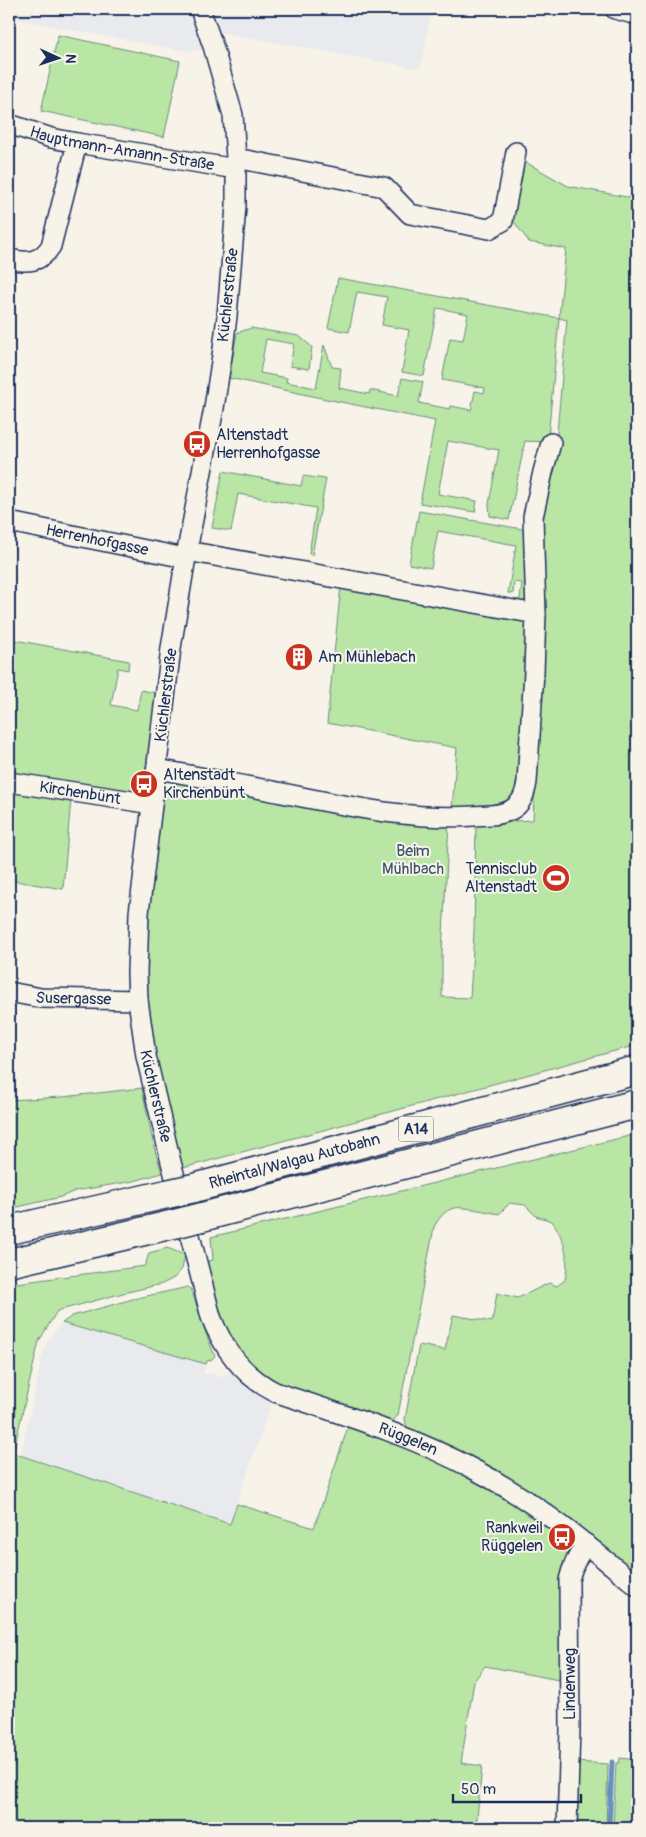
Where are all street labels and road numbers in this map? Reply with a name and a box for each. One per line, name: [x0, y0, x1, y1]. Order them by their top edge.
street label: Hauptmann-Amann-Straße: [27, 122, 216, 175]
street label: Küchlerstraße: [213, 247, 243, 343]
street label: Herrenhofgasse: [44, 520, 150, 560]
street label: Küchlerstraße: [150, 647, 182, 743]
street label: Kirchenbünt: [38, 777, 123, 809]
street label: Susergasse: [34, 987, 112, 1009]
street label: Küchlerstraße: [135, 1049, 176, 1144]
road number: A14: [398, 1116, 434, 1142]
street label: Rheintal/Walgau Autobahn: [207, 1129, 382, 1194]
street label: Rüggelen: [376, 1418, 441, 1460]
street label: Lindenweg: [560, 1648, 580, 1720]

